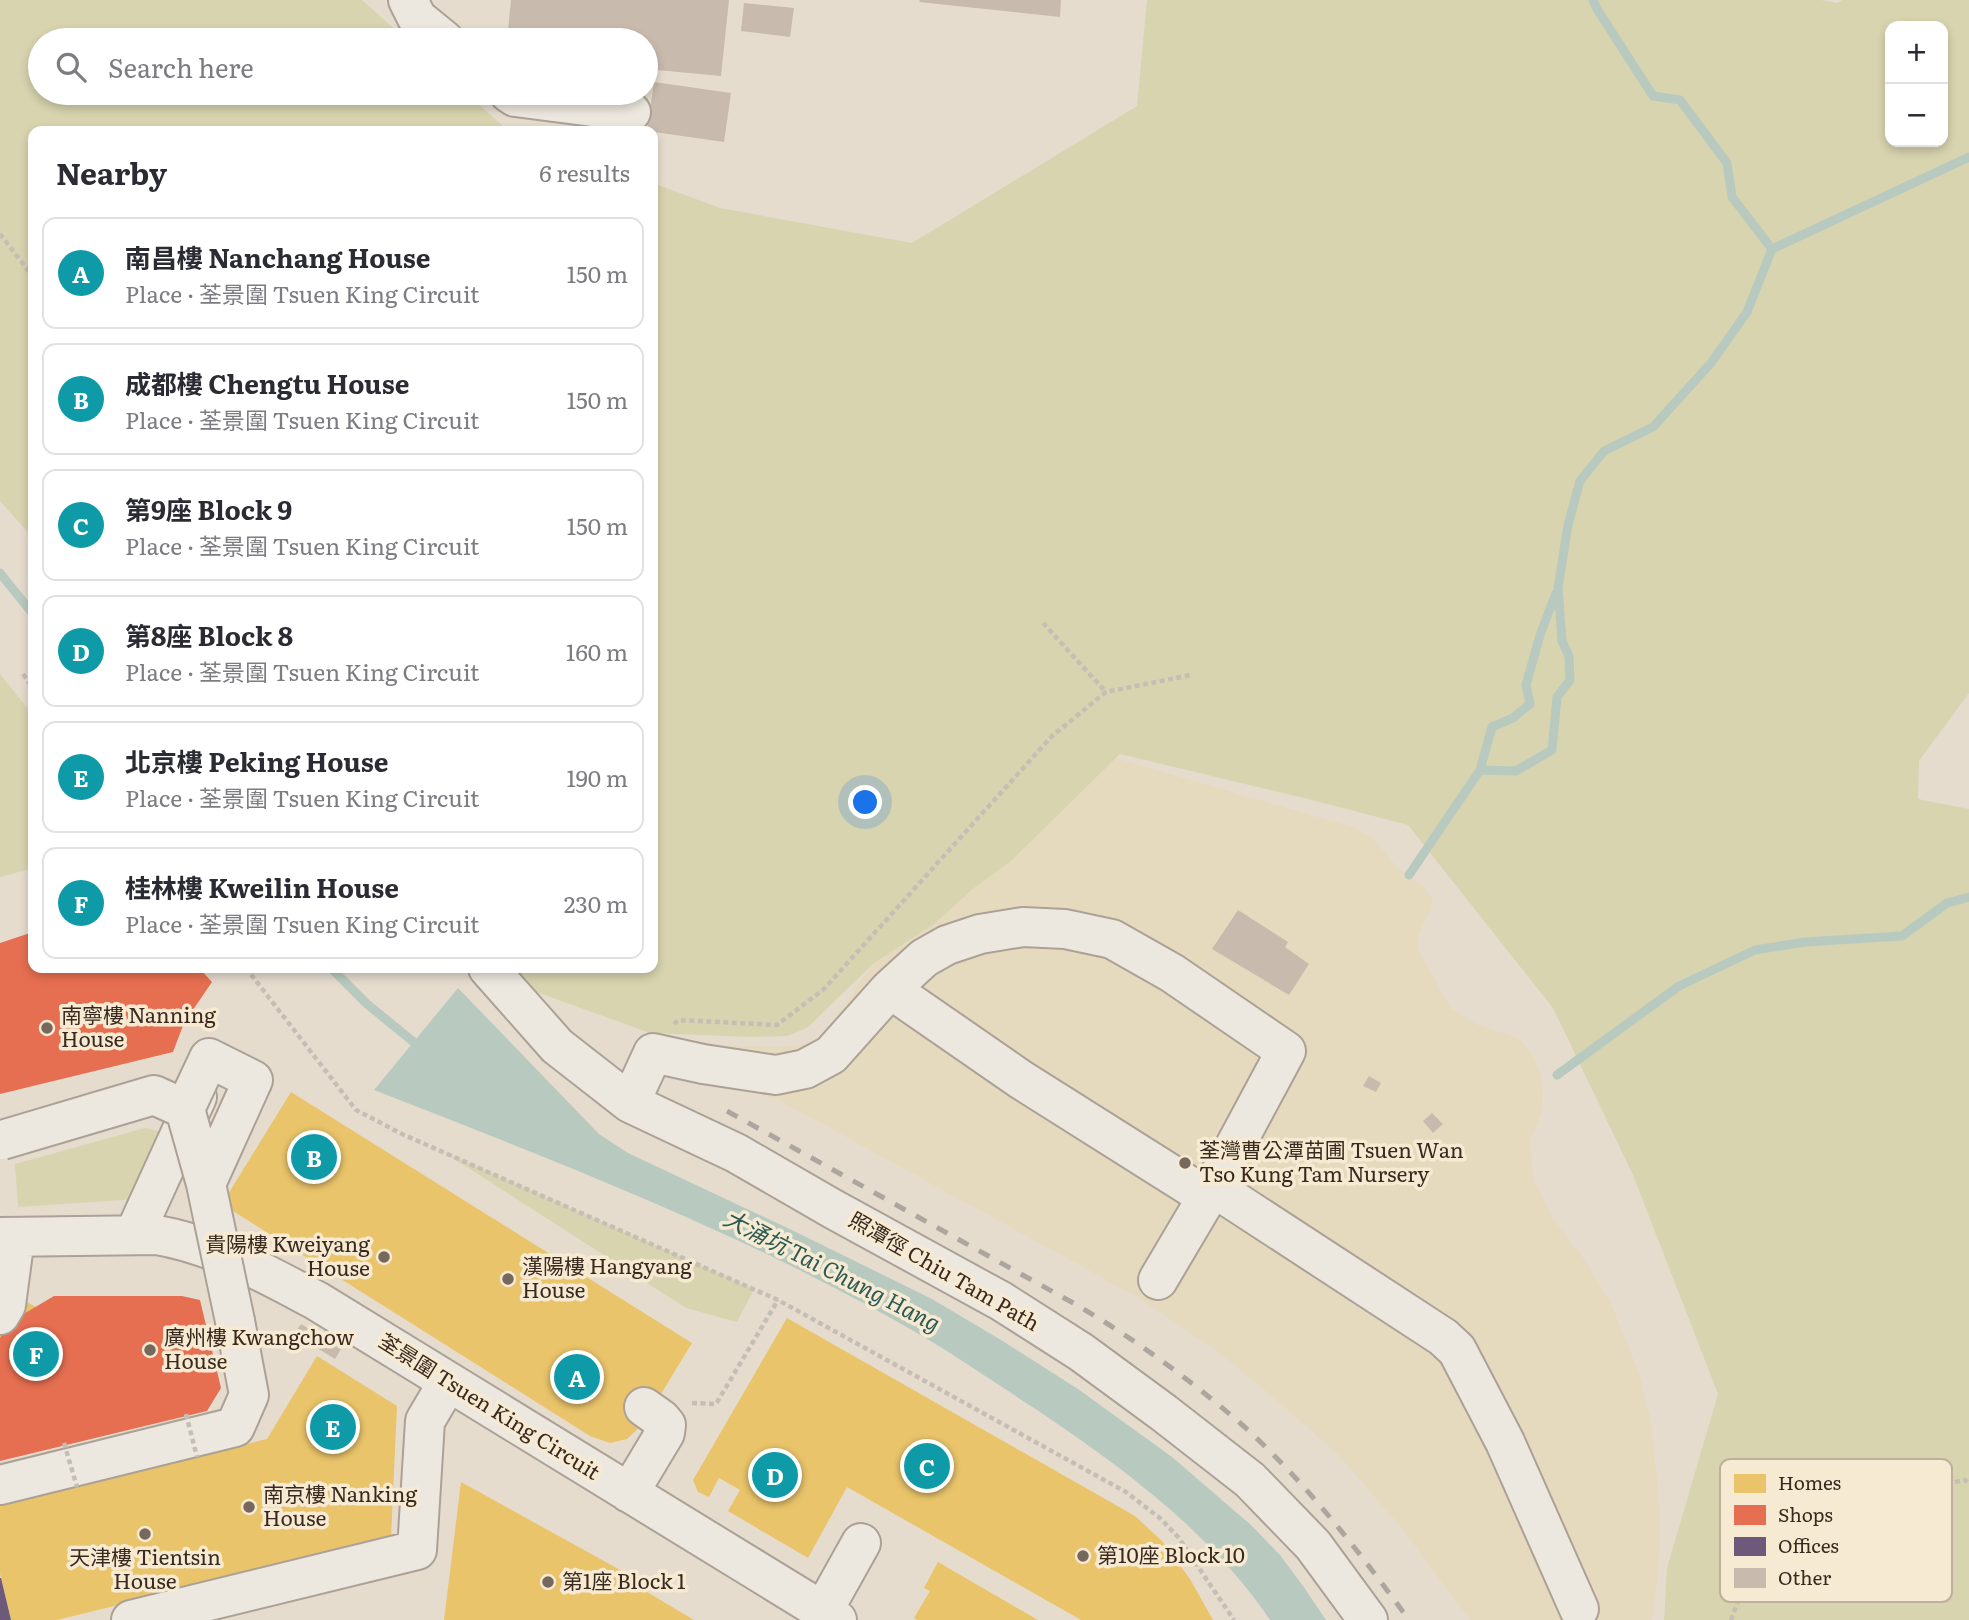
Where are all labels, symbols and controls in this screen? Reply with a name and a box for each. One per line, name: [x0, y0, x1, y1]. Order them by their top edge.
map controls: [1885, 21, 1948, 147]
button: +: [1885, 21, 1948, 84]
search box: [28, 28, 658, 105]
text: Search here: [108, 47, 254, 86]
icon: search: [52, 48, 90, 86]
button: −: [1885, 84, 1948, 147]
text: Nearby: [56, 150, 167, 194]
text: 6 results: [539, 155, 630, 189]
text: 南昌樓 Nanchang House: [125, 237, 430, 276]
text: A: [72, 256, 90, 290]
text: 150 m: [567, 256, 628, 290]
text: Place · 荃景圍 Tsuen King Circuit: [125, 276, 479, 310]
text: 成都樓 Chengtu House: [125, 363, 409, 402]
text: B: [73, 382, 89, 416]
text: 150 m: [567, 382, 628, 416]
text: Place · 荃景圍 Tsuen King Circuit: [125, 402, 479, 436]
text: 第9座 Block 9: [125, 489, 292, 528]
text: C: [73, 508, 89, 542]
text: 150 m: [567, 508, 628, 542]
text: Place · 荃景圍 Tsuen King Circuit: [125, 528, 479, 562]
text: 第8座 Block 8: [125, 615, 293, 654]
text: D: [72, 634, 90, 668]
text: 160 m: [566, 634, 628, 668]
text: Place · 荃景圍 Tsuen King Circuit: [125, 654, 479, 688]
text: 北京樓 Peking House: [125, 741, 388, 780]
text: E: [73, 760, 89, 794]
text: 190 m: [566, 760, 628, 794]
text: Place · 荃景圍 Tsuen King Circuit: [125, 780, 479, 814]
your location: [848, 785, 882, 819]
text: 桂林樓 Kweilin House: [125, 867, 399, 906]
text: F: [74, 886, 88, 920]
text: 230 m: [564, 886, 628, 920]
text: Place · 荃景圍 Tsuen King Circuit: [125, 906, 479, 940]
place label: 南寧樓 Nanning House: [61, 998, 216, 1053]
marker: 南寧樓 Nanning House: [39, 1020, 55, 1036]
pin: B: [291, 1131, 337, 1183]
place label: 荃灣曹公潭苗圃 Tsuen Wan Tso Kung Tam Nursery: [1199, 1133, 1464, 1188]
marker: 荃灣曹公潭苗圃 Tsuen Wan Tso Kung Tam Nursery: [1177, 1155, 1193, 1171]
water label: 大涌坑 Tai Chung Hang: [719, 1200, 947, 1339]
street label: 照潭徑 Chiu Tam Path: [844, 1203, 1046, 1337]
place label: 貴陽樓 Kweiyang House: [205, 1227, 370, 1282]
marker: 貴陽樓 Kweiyang House: [376, 1249, 392, 1265]
place label: 漢陽樓 Hangyang House: [522, 1249, 692, 1304]
marker: 漢陽樓 Hangyang House: [500, 1271, 516, 1287]
place label: 廣州樓 Kwangchow House: [164, 1320, 354, 1375]
street label: 荃景圍 Tsuen King Circuit: [374, 1324, 607, 1486]
pin: F: [13, 1328, 59, 1380]
marker: 廣州樓 Kwangchow House: [142, 1342, 158, 1358]
pin: A: [554, 1351, 600, 1403]
pin: E: [310, 1401, 356, 1453]
pin: C: [904, 1440, 950, 1492]
pin: D: [752, 1449, 798, 1501]
legend: [1720, 1459, 1952, 1602]
text: Homes: [1778, 1468, 1842, 1496]
place label: 南京樓 Nanking House: [263, 1477, 417, 1532]
marker: 南京樓 Nanking House: [241, 1499, 257, 1515]
text: Shops: [1778, 1500, 1833, 1528]
marker: 天津樓 Tientsin House: [137, 1526, 153, 1542]
text: Offices: [1778, 1531, 1839, 1559]
place label: 第10座 Block 10: [1097, 1538, 1245, 1569]
place label: 天津樓 Tientsin House: [69, 1540, 221, 1595]
marker: 第10座 Block 10: [1075, 1548, 1091, 1564]
text: Other: [1778, 1563, 1831, 1591]
place label: 第1座 Block 1: [562, 1564, 686, 1595]
marker: 第1座 Block 1: [540, 1574, 556, 1590]

